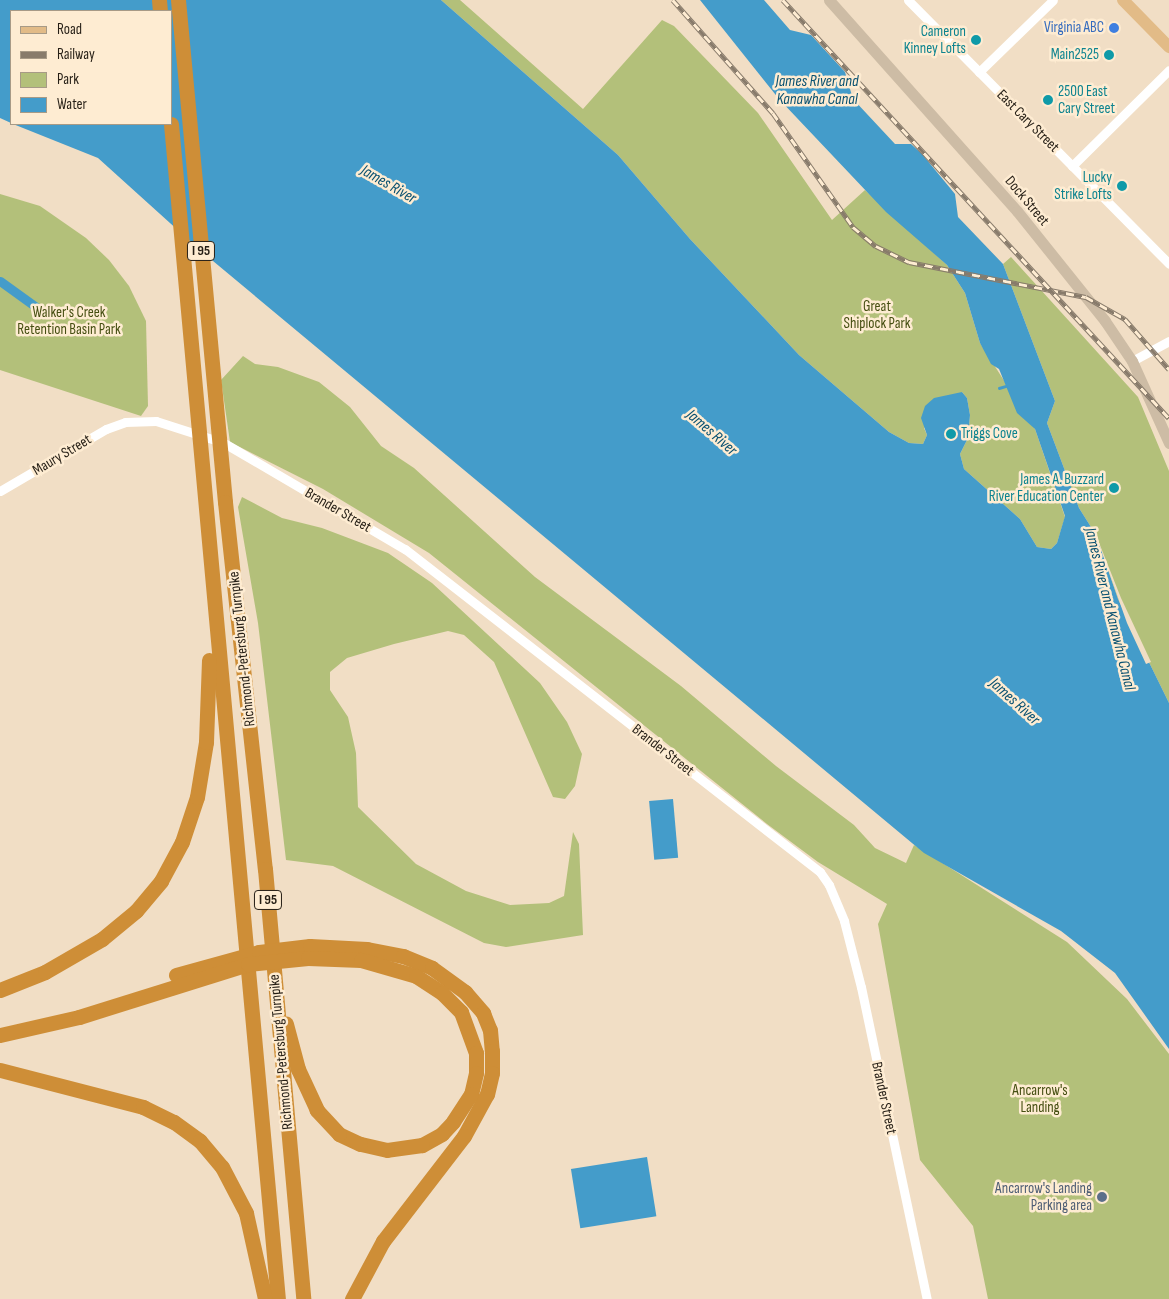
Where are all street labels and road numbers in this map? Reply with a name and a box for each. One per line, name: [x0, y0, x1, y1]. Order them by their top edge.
street label: East Cary Street: [993, 86, 1063, 156]
street label: Dock Street: [1001, 172, 1053, 230]
road number: I 95: [186, 240, 216, 262]
street label: Maury Street: [29, 430, 95, 480]
street label: Brander Street: [302, 484, 374, 536]
street label: Richmond-Petersburg Turnpike: [225, 571, 259, 727]
street label: Brander Street: [628, 720, 698, 780]
road number: I 95: [253, 888, 283, 912]
street label: Richmond-Petersburg Turnpike: [265, 974, 297, 1130]
street label: Brander Street: [868, 1060, 900, 1136]

